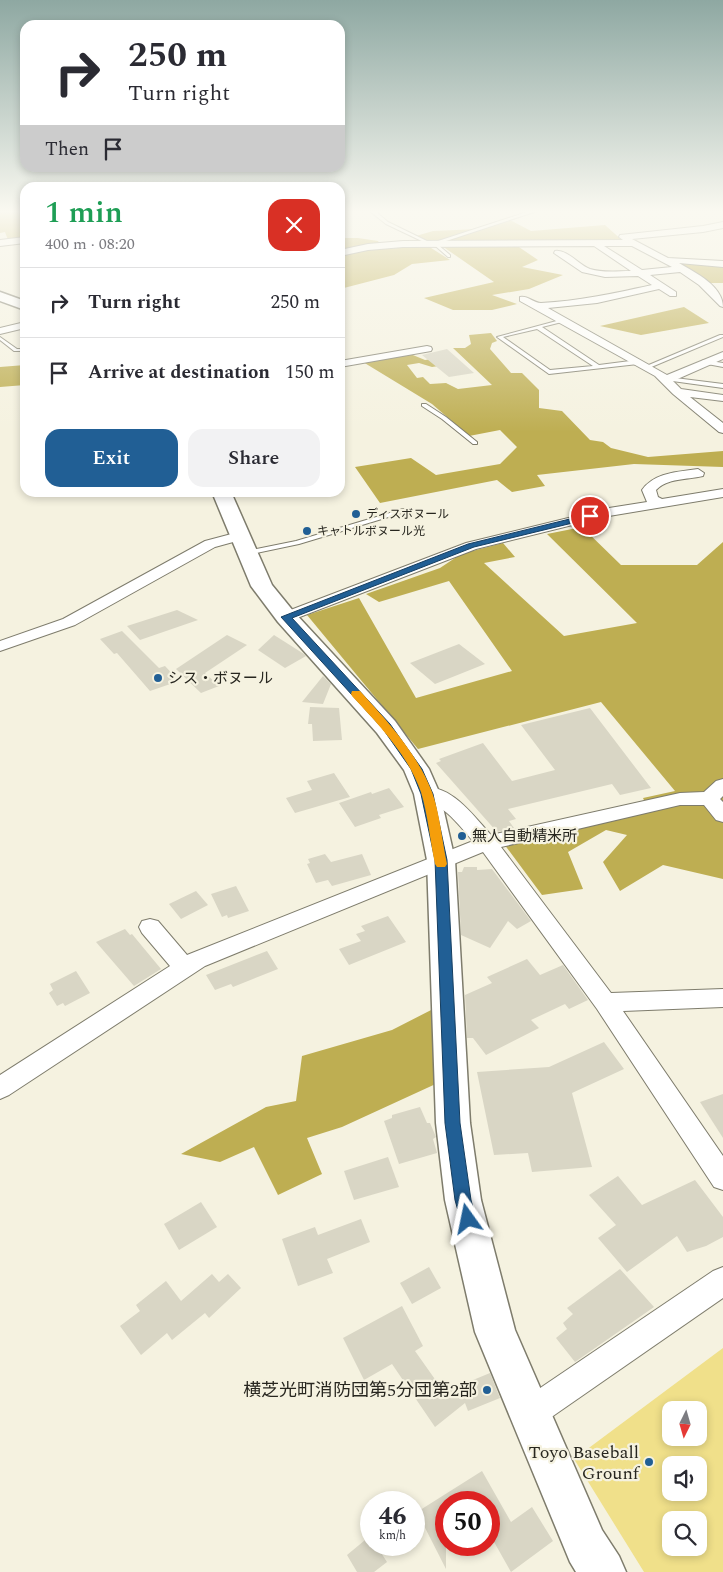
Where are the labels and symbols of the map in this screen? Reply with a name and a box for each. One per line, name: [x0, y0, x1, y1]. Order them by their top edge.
pin: [569, 495, 611, 537]
place label: ディスボヌール: [366, 505, 449, 524]
marker: ディスボヌール: [350, 508, 362, 520]
place label: キャトルボヌール光: [317, 522, 425, 541]
marker: キャトルボヌール光: [301, 525, 313, 537]
place label: シス・ボヌール: [168, 667, 273, 690]
marker: シス・ボヌール: [152, 672, 164, 684]
place label: 無人自動精米所: [472, 825, 577, 848]
marker: 無人自動精米所: [456, 830, 468, 842]
position arrow: [441, 1192, 493, 1244]
place label: 横芝光町消防団第5分団第2部: [243, 1377, 477, 1404]
marker: 横芝光町消防団第5分団第2部: [481, 1384, 493, 1396]
north arrow: [662, 1401, 708, 1446]
place label: Toyo Baseball Grounf: [529, 1439, 641, 1487]
marker: Toyo Baseball Grounf: [643, 1456, 655, 1468]
speed limit sign: 50: [435, 1491, 500, 1556]

